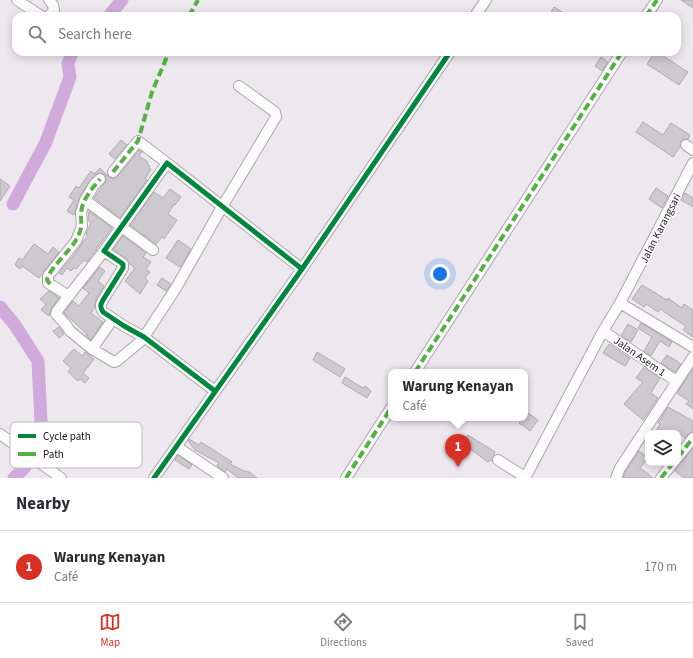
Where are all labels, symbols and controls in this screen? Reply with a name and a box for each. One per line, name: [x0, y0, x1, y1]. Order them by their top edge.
search box: [12, 12, 681, 56]
icon: search: [26, 23, 48, 45]
text: Search here: [58, 24, 132, 45]
street label: Jalan Karangsari: [636, 191, 685, 266]
your location: [430, 264, 450, 284]
street label: Jalan Asem 1: [611, 333, 669, 380]
popup: [388, 369, 528, 421]
text: Warung Kenayan: [402, 376, 514, 397]
text: Café: [402, 397, 426, 415]
legend: [10, 422, 142, 468]
text: Cycle path: [43, 429, 91, 444]
map controls: [645, 430, 681, 466]
button: layers: [645, 430, 681, 466]
pin: 1: [445, 434, 471, 467]
text: Path: [43, 447, 64, 462]
text: Nearby: [16, 492, 70, 516]
text: Warung Kenayan: [54, 547, 165, 568]
text: 1: [26, 558, 32, 576]
text: 170 m: [644, 558, 677, 576]
text: Café: [54, 568, 78, 586]
tab: Map: [99, 611, 121, 650]
tab: Directions: [320, 611, 367, 650]
tab: Saved: [566, 611, 594, 650]

